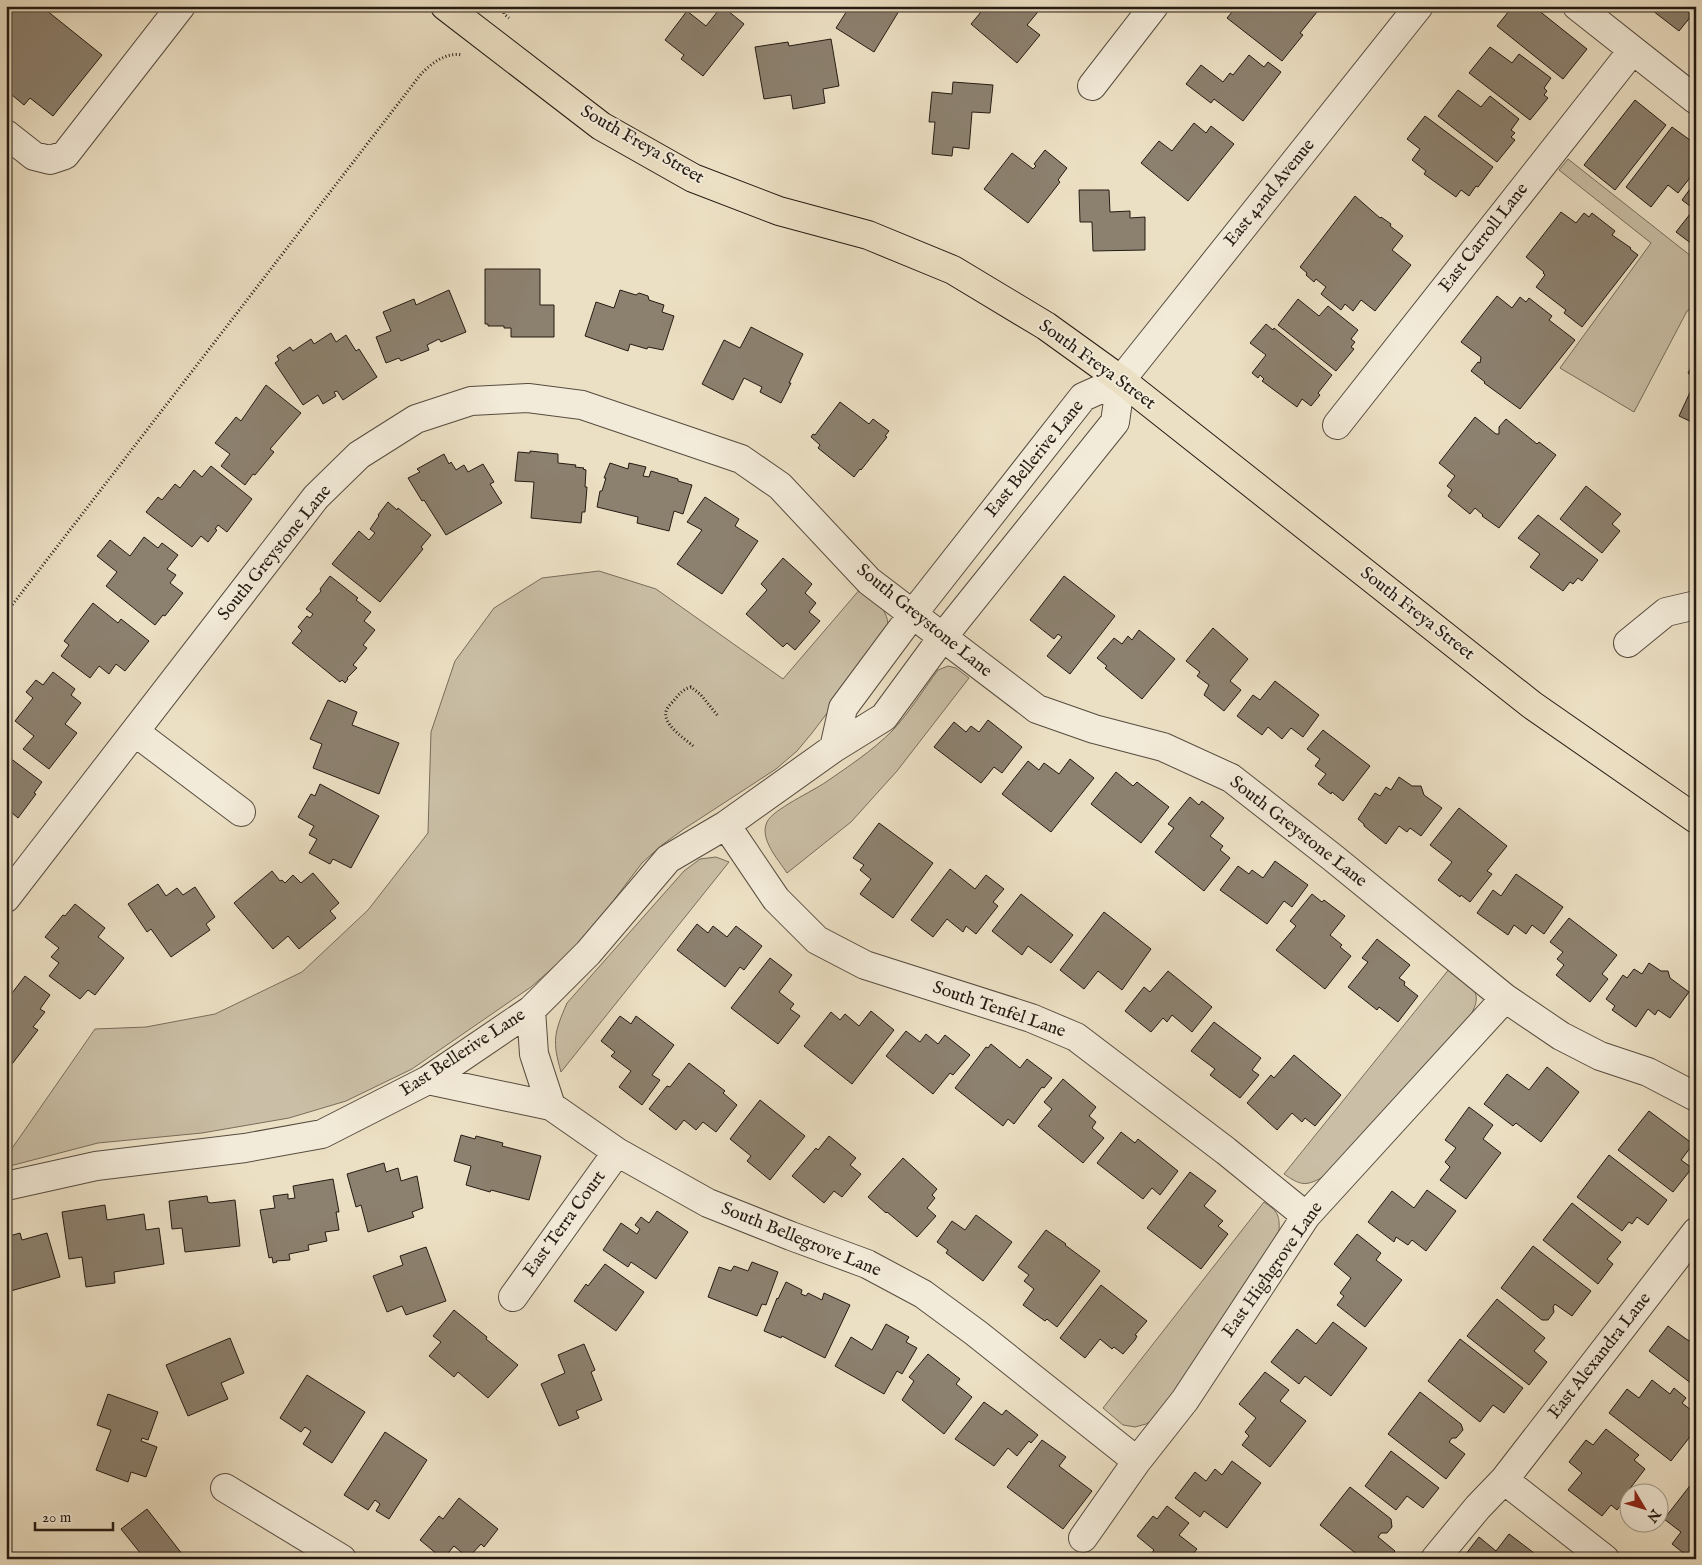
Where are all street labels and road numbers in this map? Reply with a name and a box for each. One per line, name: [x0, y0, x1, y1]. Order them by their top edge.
street label: South Freya Street: [576, 100, 708, 190]
street label: East 42nd Avenue: [1220, 134, 1320, 252]
street label: East Carroll Lane: [1434, 179, 1534, 297]
street label: South Freya Street: [1034, 315, 1160, 415]
street label: East Bellerive Lane: [981, 396, 1089, 522]
street label: South Greystone Lane: [213, 480, 337, 626]
street label: South Greystone Lane: [851, 559, 997, 683]
street label: South Freya Street: [1355, 562, 1479, 666]
street label: South Greystone Lane: [1225, 771, 1371, 893]
street label: South Tenfel Lane: [929, 976, 1069, 1044]
street label: East Bellerive Lane: [396, 1004, 530, 1102]
street label: East Terra Court: [519, 1166, 611, 1282]
street label: South Bellegrove Lane: [718, 1197, 884, 1283]
street label: East Highgrove Lane: [1217, 1198, 1329, 1342]
street label: East Alexandra Lane: [1543, 1288, 1657, 1424]

